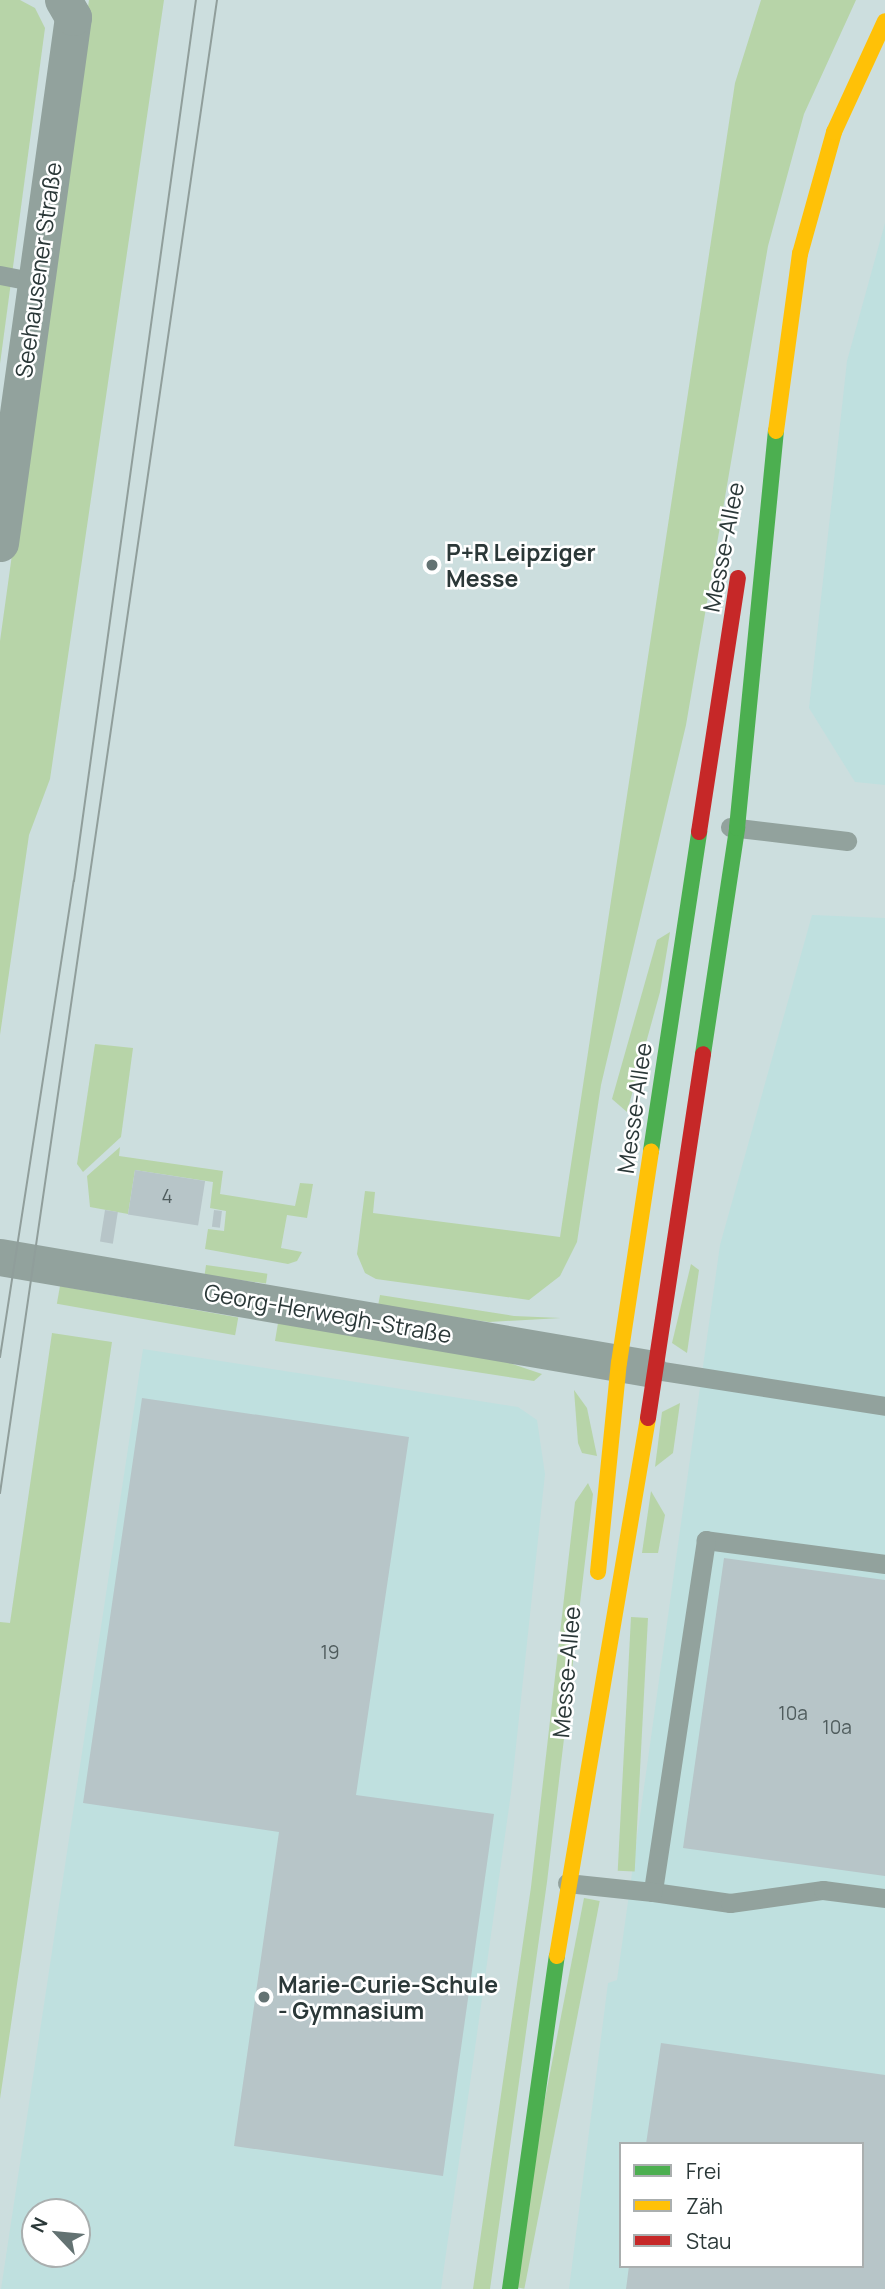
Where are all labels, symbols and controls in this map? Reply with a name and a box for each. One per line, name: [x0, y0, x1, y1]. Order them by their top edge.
street label: Seehausener Straße: [9, 160, 67, 380]
street label: Messe-Allee: [697, 480, 749, 614]
place label: P+R Leipziger Messe: [446, 538, 596, 592]
marker: P+R Leipziger Messe: [424, 557, 440, 573]
street label: Messe-Allee: [611, 1041, 657, 1175]
house number: 4: [161, 1186, 173, 1208]
street label: Georg-Herwegh-Straße: [202, 1278, 454, 1348]
street label: Messe-Allee: [547, 1605, 585, 1739]
house number: 19: [320, 1642, 340, 1664]
house number: 10a: [778, 1703, 808, 1725]
house number: 10a: [822, 1717, 852, 1739]
place label: Marie-Curie-Schule - Gymnasium: [278, 1970, 498, 2024]
marker: Marie-Curie-Schule - Gymnasium: [256, 1989, 272, 2005]
legend: [619, 2142, 864, 2268]
text: Frei: [686, 2157, 721, 2185]
text: Zäh: [686, 2192, 723, 2220]
north arrow: [21, 2198, 91, 2268]
text: N: [24, 2213, 54, 2237]
text: Stau: [686, 2227, 732, 2255]

